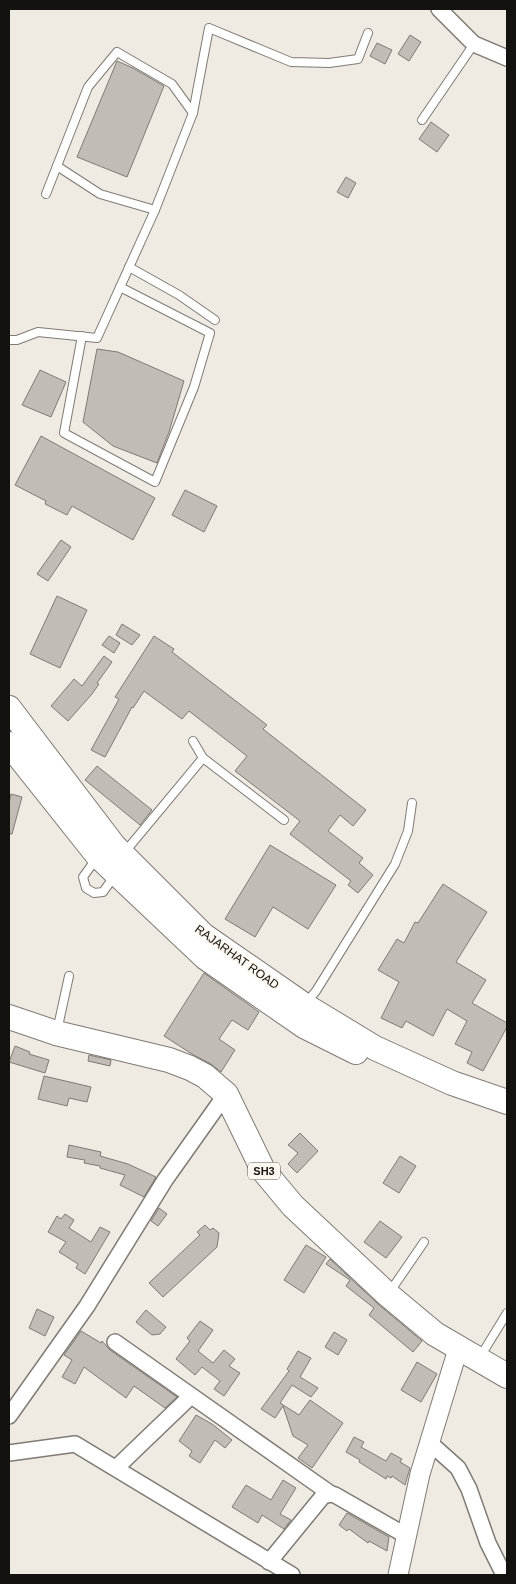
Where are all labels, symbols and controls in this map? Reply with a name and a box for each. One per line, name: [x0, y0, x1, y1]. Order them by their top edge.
street label: RAJARHAT ROAD: [192, 922, 282, 992]
road number: SH3: [248, 1162, 280, 1180]

